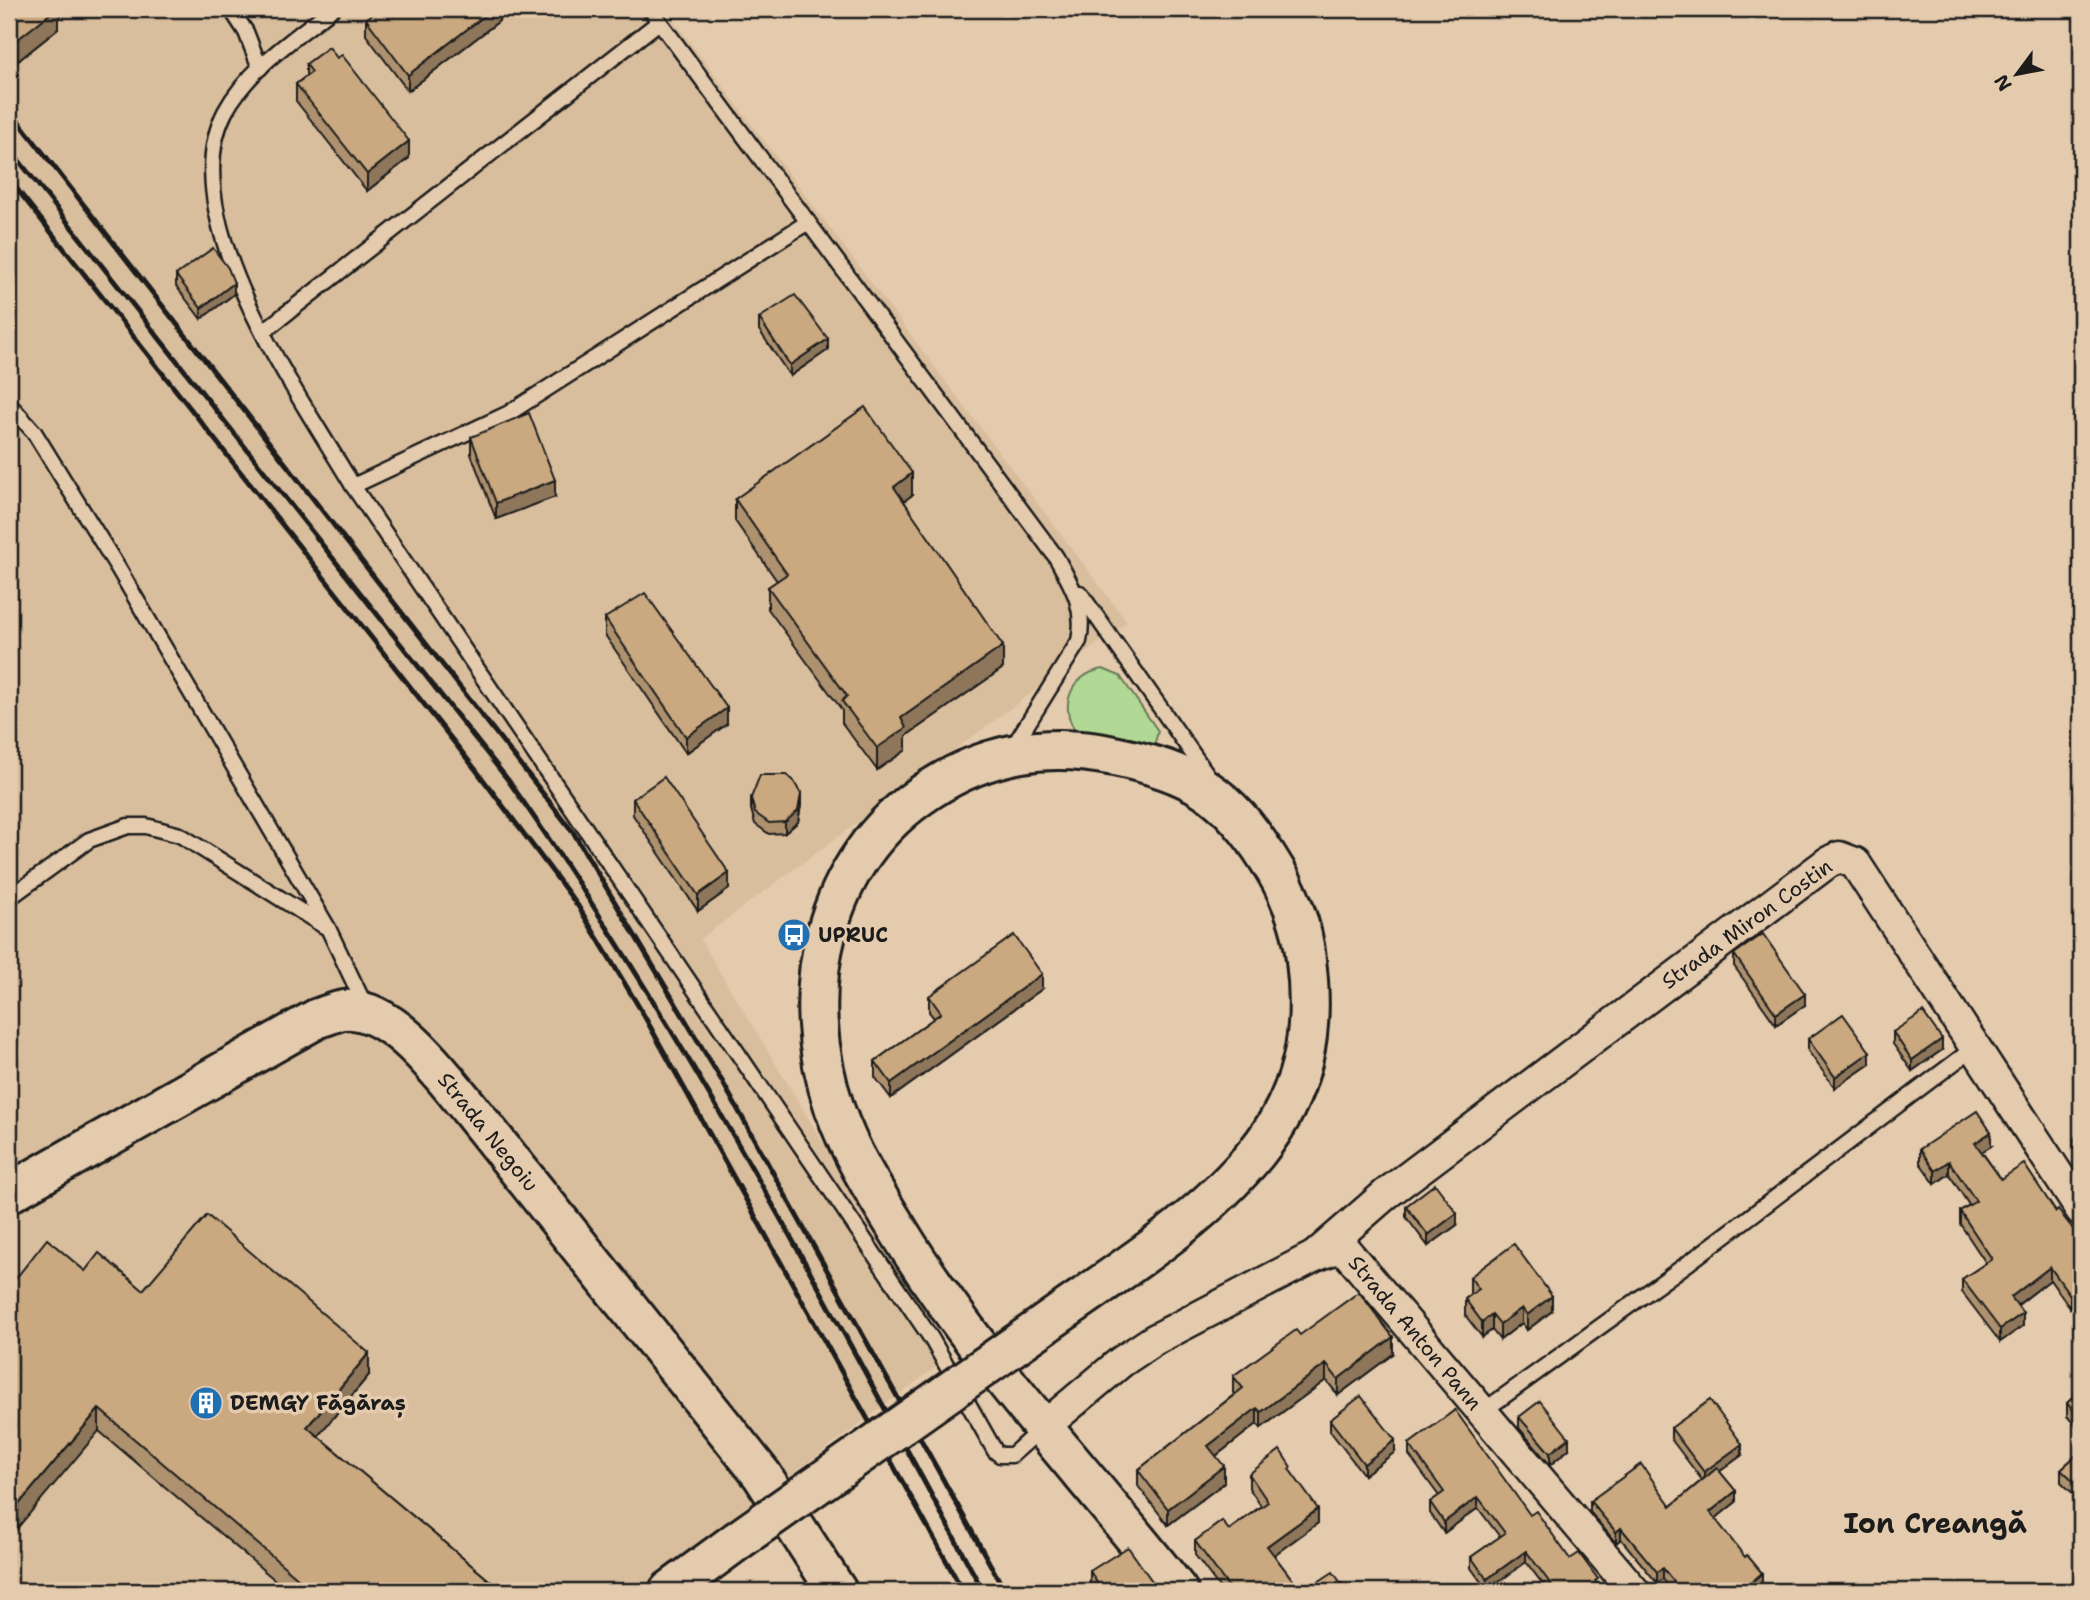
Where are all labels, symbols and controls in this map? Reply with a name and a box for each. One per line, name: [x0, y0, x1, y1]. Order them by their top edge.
north arrow: [1982, 38, 2052, 108]
text: N: [1988, 70, 2018, 96]
street label: Strada Miron Costin: [1656, 852, 1838, 996]
bus stop icon: UPRUC: [775, 916, 813, 954]
place label: UPRUC: [818, 921, 888, 949]
street label: Strada Negoiu: [431, 1067, 545, 1197]
street label: Strada Anton Pann: [1342, 1250, 1488, 1417]
building icon: DEMGY Făgăraș: [187, 1384, 225, 1422]
place label: DEMGY Făgăraș: [230, 1389, 406, 1418]
district label: Ion Creangă: [1843, 1504, 2027, 1542]

